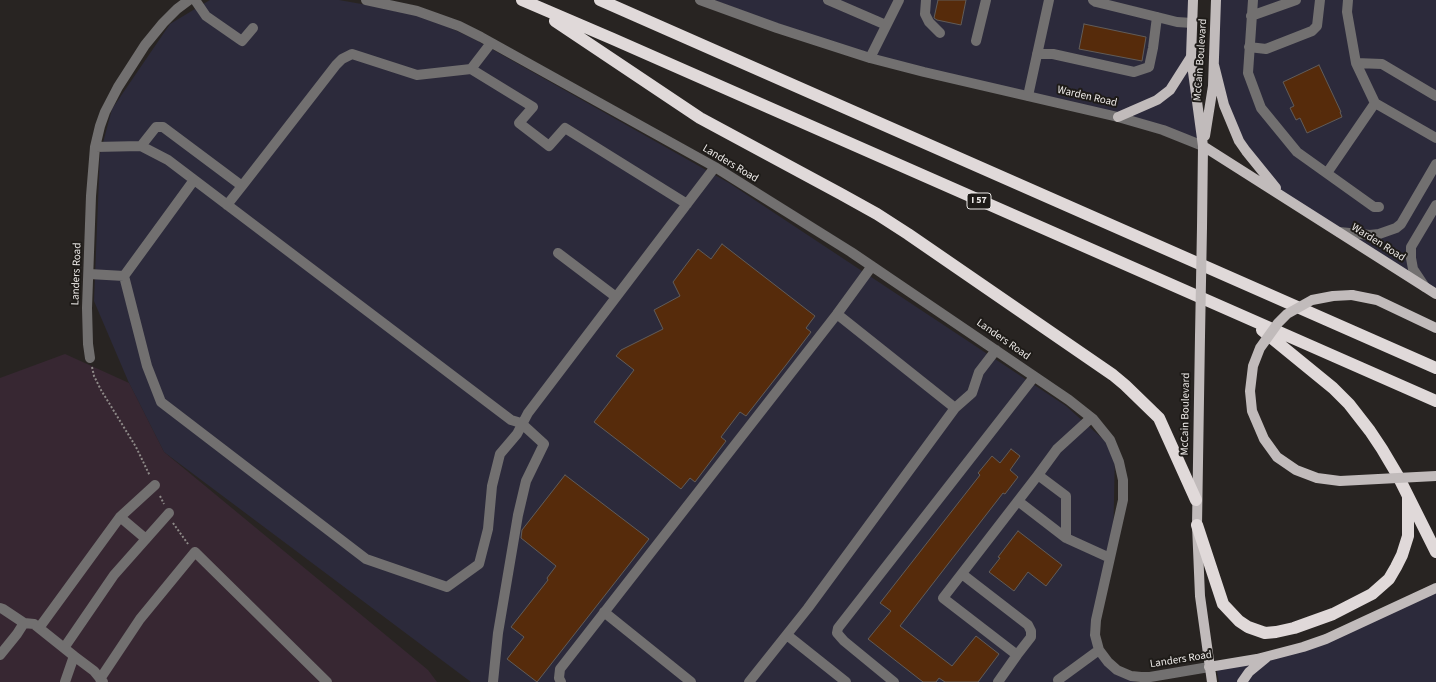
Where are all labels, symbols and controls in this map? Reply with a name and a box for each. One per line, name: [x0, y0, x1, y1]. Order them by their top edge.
street label: McCain Boulevard: [1192, 18, 1210, 102]
street label: Warden Road: [1056, 84, 1118, 110]
street label: Landers Road: [700, 142, 760, 186]
road number: I 57: [967, 193, 991, 209]
street label: Warden Road: [1349, 221, 1407, 265]
street label: Landers Road: [69, 242, 85, 306]
street label: Landers Road: [974, 317, 1032, 363]
street label: McCain Boulevard: [1179, 373, 1193, 455]
street label: Landers Road: [1149, 649, 1213, 671]

